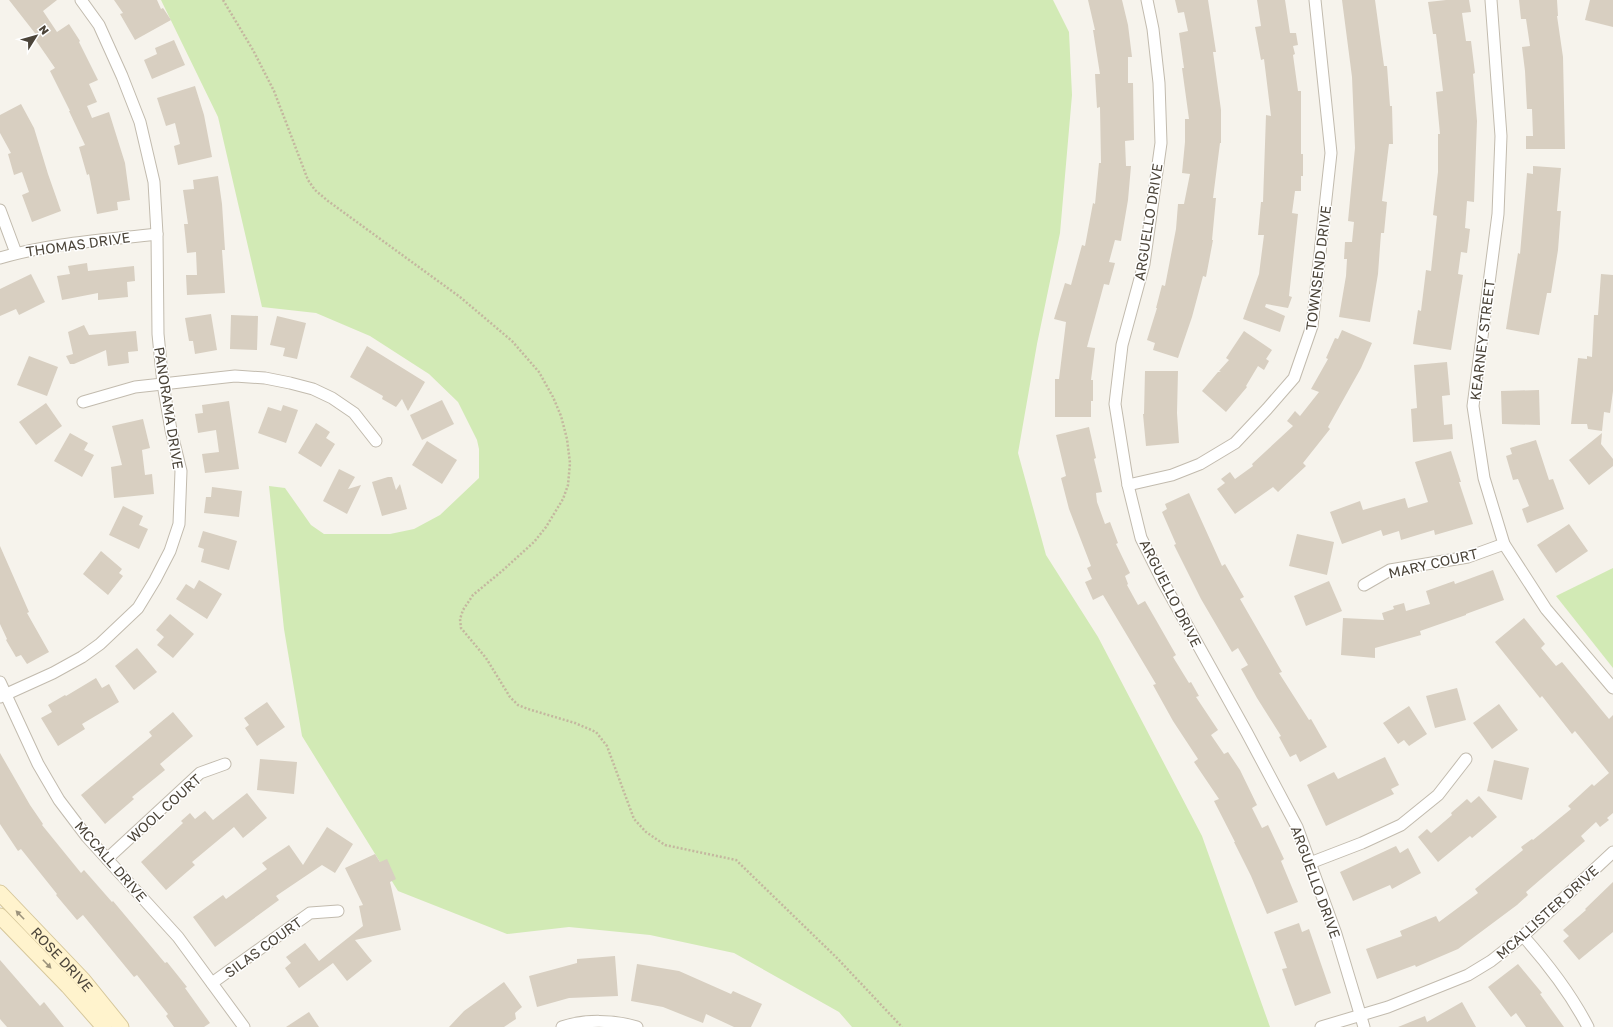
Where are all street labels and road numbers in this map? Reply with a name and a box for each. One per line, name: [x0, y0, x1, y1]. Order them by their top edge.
street label: ARGUELLO DRIVE: [1130, 162, 1166, 282]
street label: TOWNSEND DRIVE: [1302, 205, 1334, 331]
street label: THOMAS DRIVE: [25, 228, 131, 260]
street label: KEARNEY STREET: [1466, 278, 1498, 401]
street label: PANORAMA DRIVE: [151, 345, 187, 471]
street label: ARGUELLO DRIVE: [1137, 536, 1205, 650]
street label: MARY COURT: [1387, 544, 1480, 582]
street label: WOOL COURT: [124, 770, 205, 846]
street label: MCCALL DRIVE: [71, 817, 151, 905]
street label: ARGUELLO DRIVE: [1288, 823, 1344, 941]
street label: MCALLISTER DRIVE: [1492, 862, 1602, 962]
street label: SILAS COURT: [221, 913, 305, 981]
street label: ROSE DRIVE: [28, 923, 97, 995]

